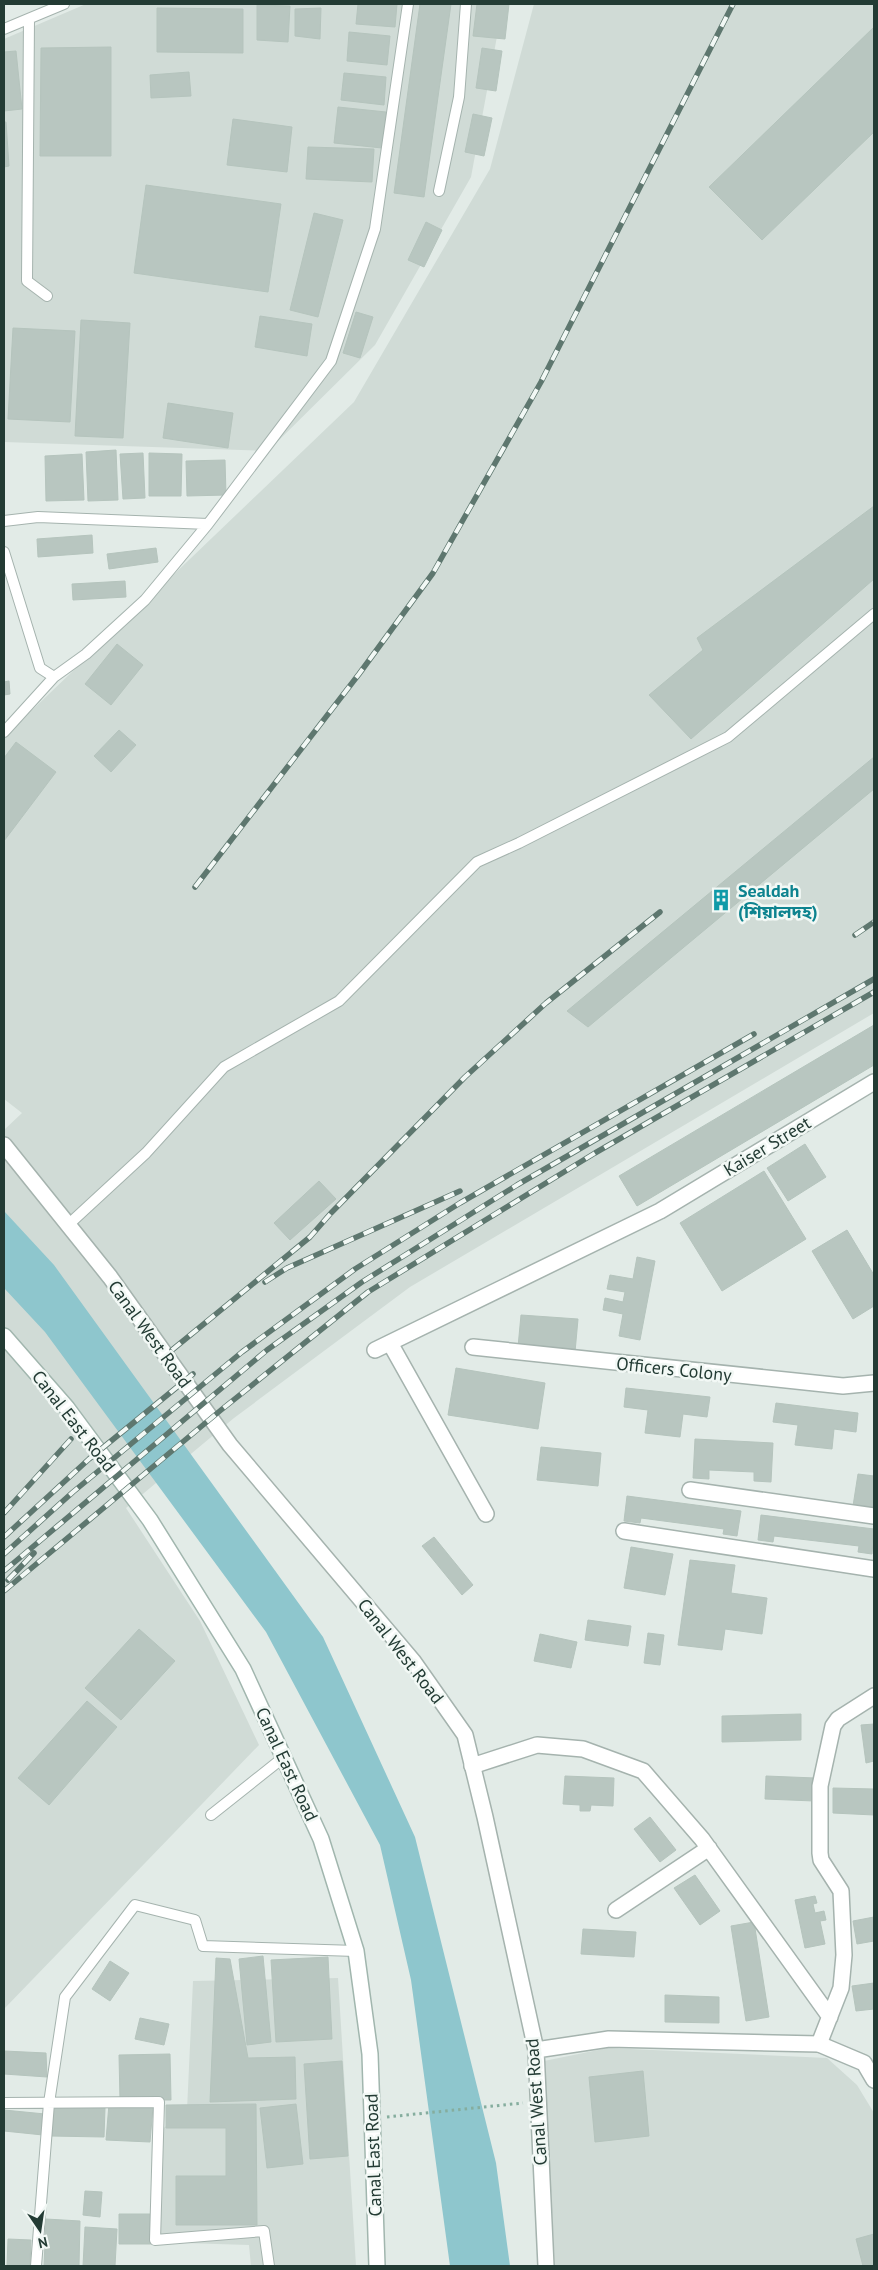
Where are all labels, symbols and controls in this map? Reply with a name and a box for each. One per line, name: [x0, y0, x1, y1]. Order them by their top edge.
place label: Sealdah (শিয়ালদহ): [738, 879, 818, 923]
building icon: Sealdah (শিয়ালদহ): [708, 887, 734, 913]
street label: Kaiser Street: [719, 1111, 815, 1181]
street label: Canal West Road: [103, 1276, 197, 1392]
street label: Officers Colony: [615, 1352, 733, 1387]
street label: Canal East Road: [27, 1365, 121, 1477]
street label: Canal West Road: [353, 1594, 449, 1708]
street label: Canal East Road: [251, 1703, 323, 1825]
street label: Canal West Road: [520, 2038, 552, 2166]
street label: Canal East Road: [359, 2093, 387, 2217]
north arrow: [15, 2205, 65, 2255]
text: N: [36, 2233, 49, 2252]

